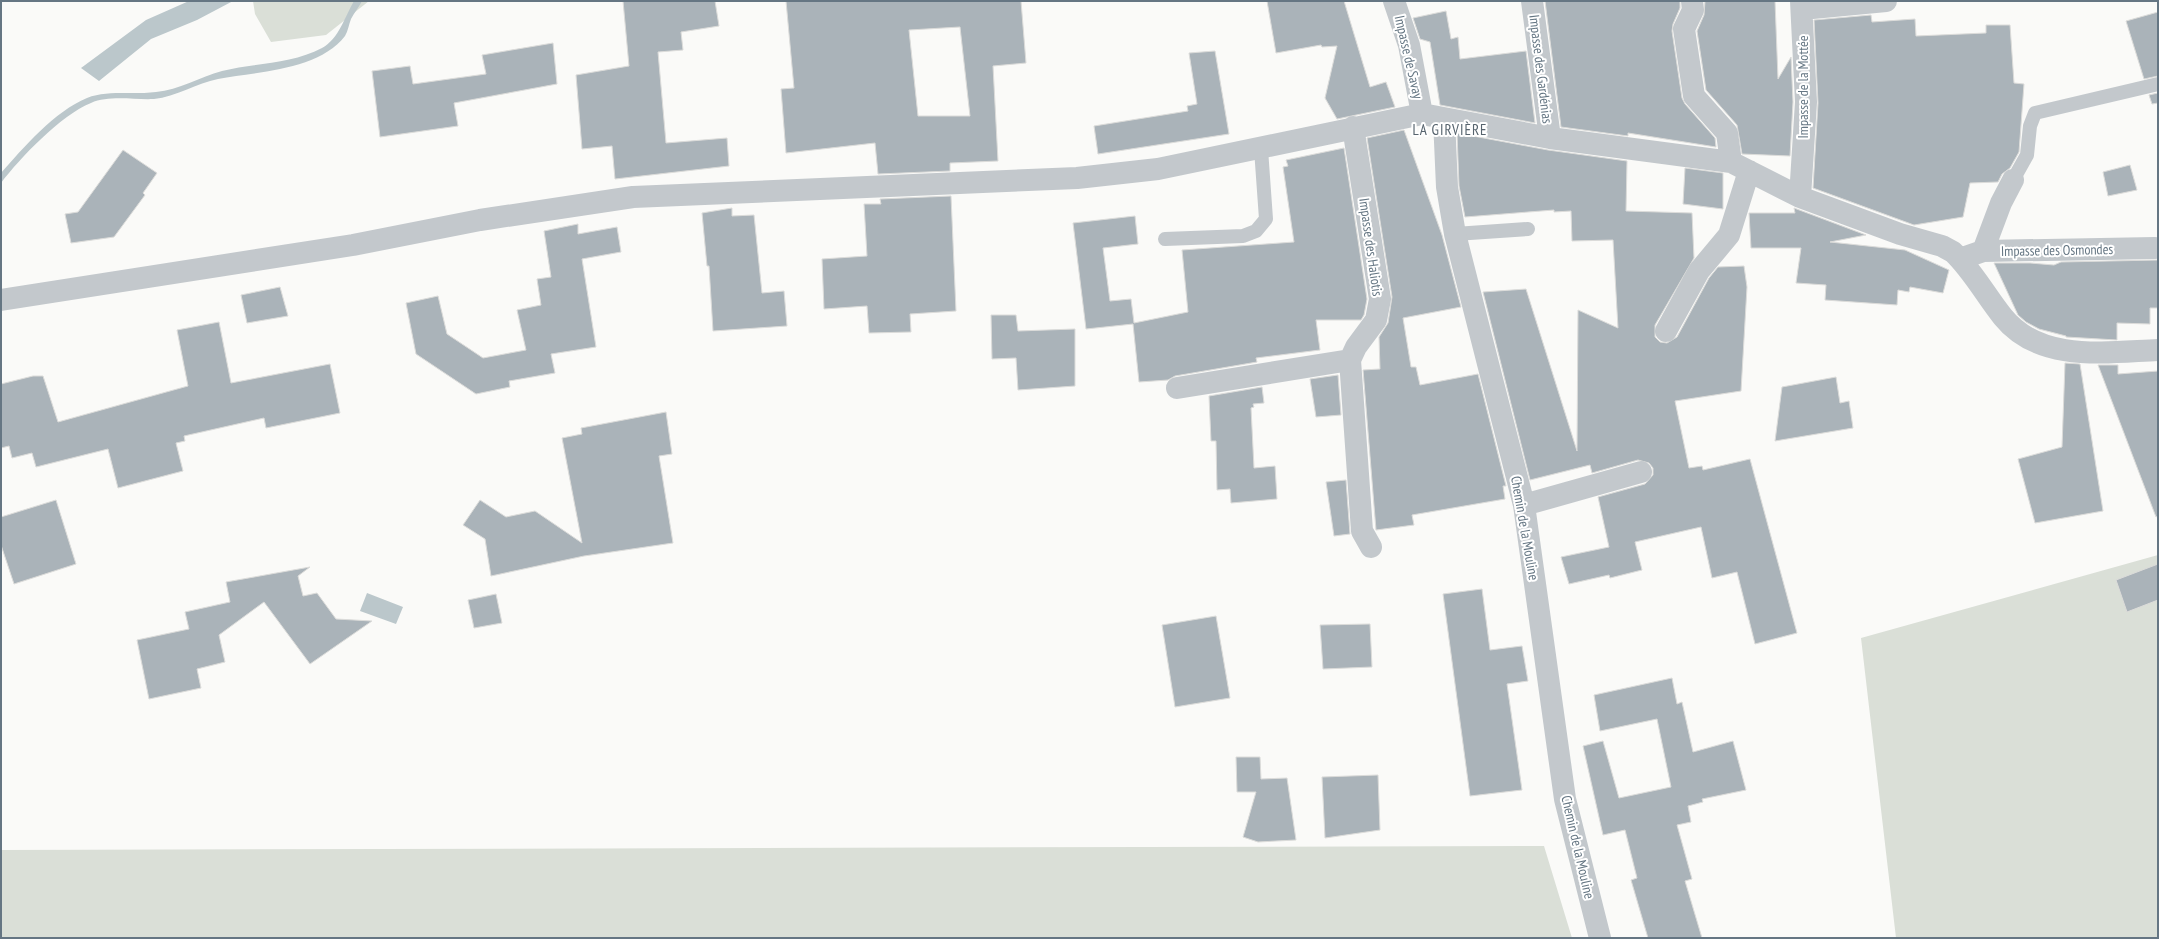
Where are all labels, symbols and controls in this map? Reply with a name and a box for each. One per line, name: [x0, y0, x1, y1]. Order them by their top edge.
street label: Impasse de Savay: [1391, 14, 1427, 101]
street label: Impasse des Gardénias: [1525, 14, 1557, 125]
street label: Impasse de la Mottée: [1794, 35, 1812, 138]
district label: LA GIRVIÈRE: [1412, 120, 1488, 139]
street label: Impasse des Haliotis: [1355, 197, 1387, 297]
street label: Impasse des Osmondes: [2001, 240, 2113, 260]
street label: Chemin de la Mouline: [1507, 474, 1543, 582]
street label: Chemin de la Mouline: [1557, 794, 1599, 901]

